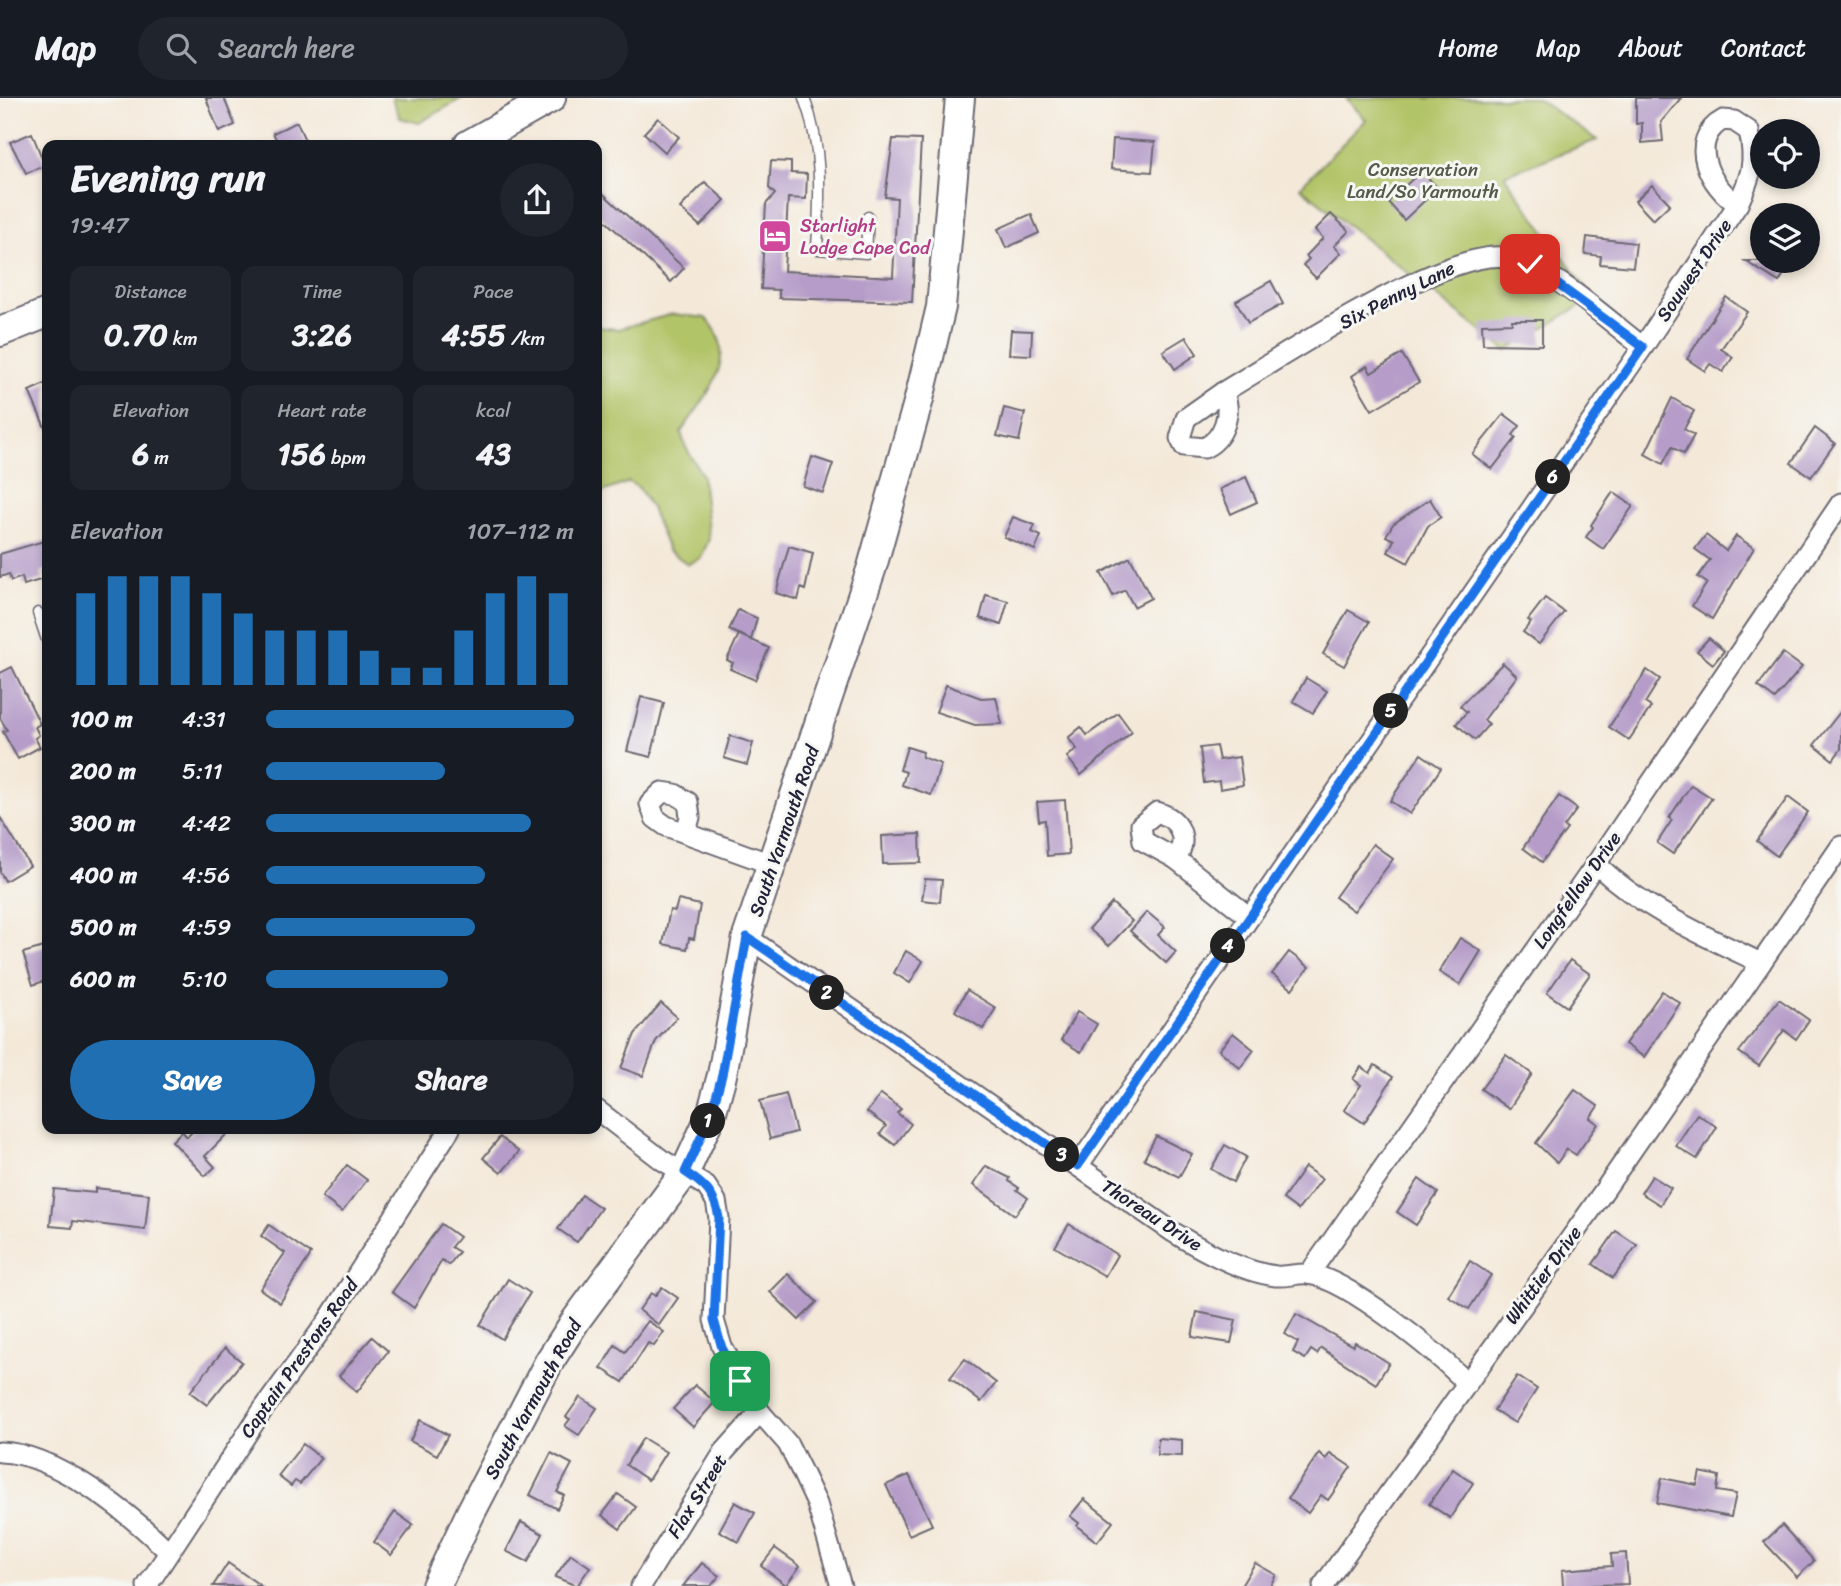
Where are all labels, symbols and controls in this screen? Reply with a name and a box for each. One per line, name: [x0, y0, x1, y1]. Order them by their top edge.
search box: [138, 17, 628, 80]
text: Map: [35, 19, 96, 77]
text: Search here: [218, 25, 355, 71]
text: Home: [1438, 27, 1498, 69]
text: Map: [1536, 27, 1580, 69]
text: About: [1618, 27, 1683, 69]
text: Contact: [1721, 27, 1806, 69]
icon: search: [162, 29, 200, 67]
map controls: [1750, 119, 1820, 273]
button: locate: [1750, 119, 1820, 189]
text: Evening run: [70, 145, 266, 212]
park label: Conservation Land/So Yarmouth: [1347, 153, 1499, 208]
button: share: [500, 163, 574, 237]
button: layers: [1750, 203, 1820, 273]
text: 19:47: [70, 205, 128, 246]
place label: Starlight Lodge Cape Cod: [800, 209, 932, 264]
street label: Souwest Drive: [1647, 212, 1741, 328]
hotel icon: Starlight Lodge Cape Cod: [756, 217, 794, 255]
pin: [1500, 234, 1560, 294]
icon: check: [1511, 245, 1549, 283]
street label: Six Penny Lane: [1333, 251, 1461, 338]
text: Distance: [115, 275, 187, 308]
text: Time: [302, 275, 342, 308]
text: Pace: [473, 275, 513, 308]
text: 0.70: [104, 308, 168, 362]
text: 3:26: [292, 308, 352, 362]
text: 4:55: [442, 308, 506, 362]
text: km: [168, 322, 198, 355]
text: /km: [506, 322, 545, 355]
text: Elevation: [112, 394, 189, 427]
text: Heart rate: [277, 394, 367, 427]
text: kcal: [476, 394, 511, 427]
text: 6: [132, 427, 149, 481]
text: 156: [278, 427, 326, 481]
text: 43: [476, 427, 511, 481]
text: m: [149, 441, 169, 474]
text: bpm: [326, 441, 366, 474]
pin: 6: [1536, 460, 1570, 494]
text: 6: [1547, 460, 1558, 493]
text: Elevation: [70, 511, 163, 552]
text: 107–112 m: [467, 511, 574, 552]
pin: 5: [1374, 694, 1408, 728]
text: 5: [1385, 694, 1396, 727]
text: 100 m: [70, 699, 133, 740]
text: 4:31: [182, 699, 226, 740]
street label: South Yarmouth Road: [739, 739, 829, 921]
text: 200 m: [70, 751, 136, 792]
text: 5:11: [182, 751, 223, 792]
text: 300 m: [70, 803, 135, 844]
text: 4:42: [182, 803, 231, 844]
street label: Longfellow Drive: [1524, 824, 1630, 956]
text: 400 m: [70, 855, 137, 896]
text: 4:56: [182, 855, 230, 896]
text: 500 m: [70, 907, 137, 948]
text: 4:59: [182, 907, 232, 948]
pin: 4: [1210, 928, 1246, 964]
text: 4: [1222, 929, 1233, 962]
text: 600 m: [70, 959, 136, 1000]
text: 5:10: [182, 959, 227, 1000]
pin: 2: [810, 976, 844, 1010]
text: 2: [821, 976, 832, 1009]
button: Save: [70, 1040, 315, 1120]
button: Share: [329, 1040, 574, 1120]
pin: 1: [690, 1104, 726, 1138]
text: 1: [703, 1104, 712, 1137]
pin: 3: [1044, 1138, 1080, 1172]
text: 3: [1056, 1138, 1067, 1171]
street label: Thoreau Drive: [1095, 1170, 1209, 1260]
street label: Whittier Drive: [1496, 1218, 1590, 1331]
street label: Captain Prestons Road: [231, 1269, 368, 1445]
street label: South Yarmouth Road: [475, 1311, 592, 1485]
pin: [710, 1351, 770, 1411]
icon: arrive: [721, 1362, 759, 1400]
street label: Flax Street: [658, 1447, 736, 1545]

